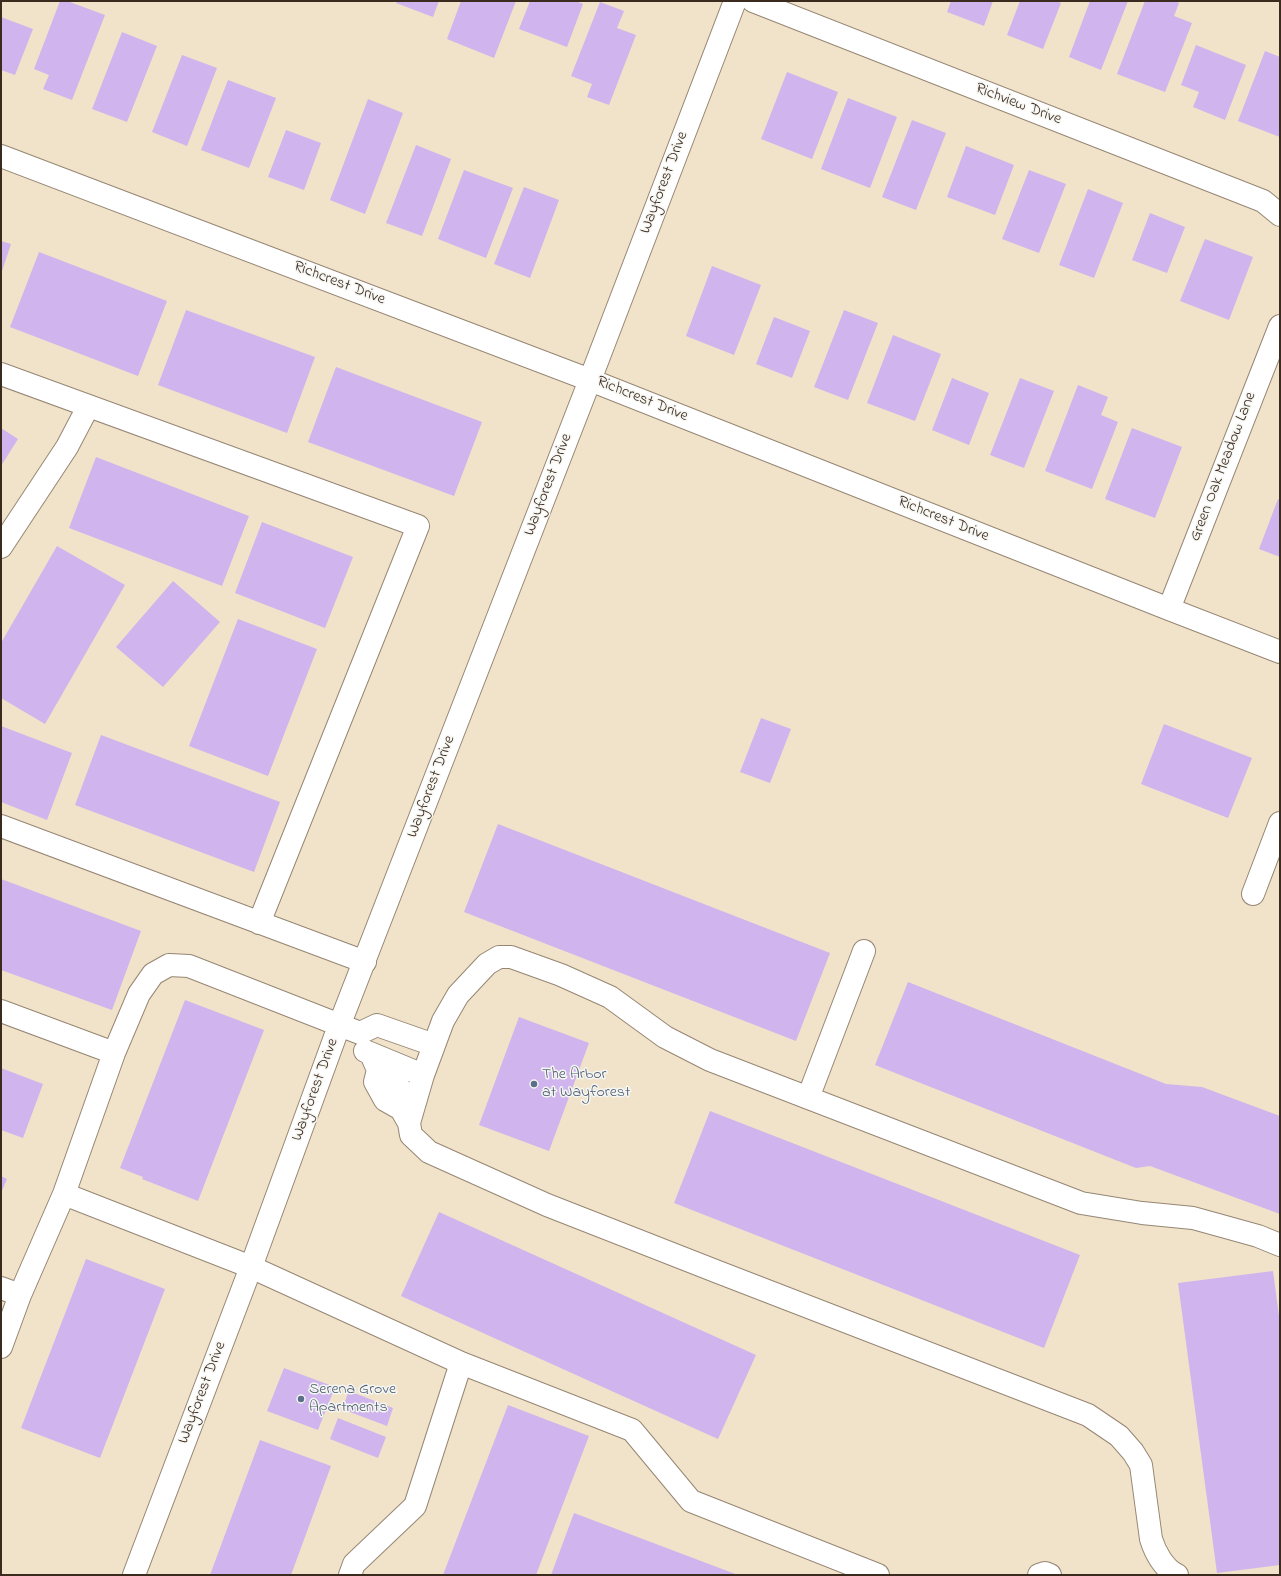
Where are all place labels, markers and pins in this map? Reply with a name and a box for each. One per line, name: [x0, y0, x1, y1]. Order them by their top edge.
place label: The Arbor at Wayforest: [542, 1065, 630, 1103]
marker: The Arbor at Wayforest: [529, 1079, 539, 1089]
place label: Serena Grove Apartments: [309, 1380, 396, 1418]
marker: Serena Grove Apartments: [296, 1394, 306, 1404]

